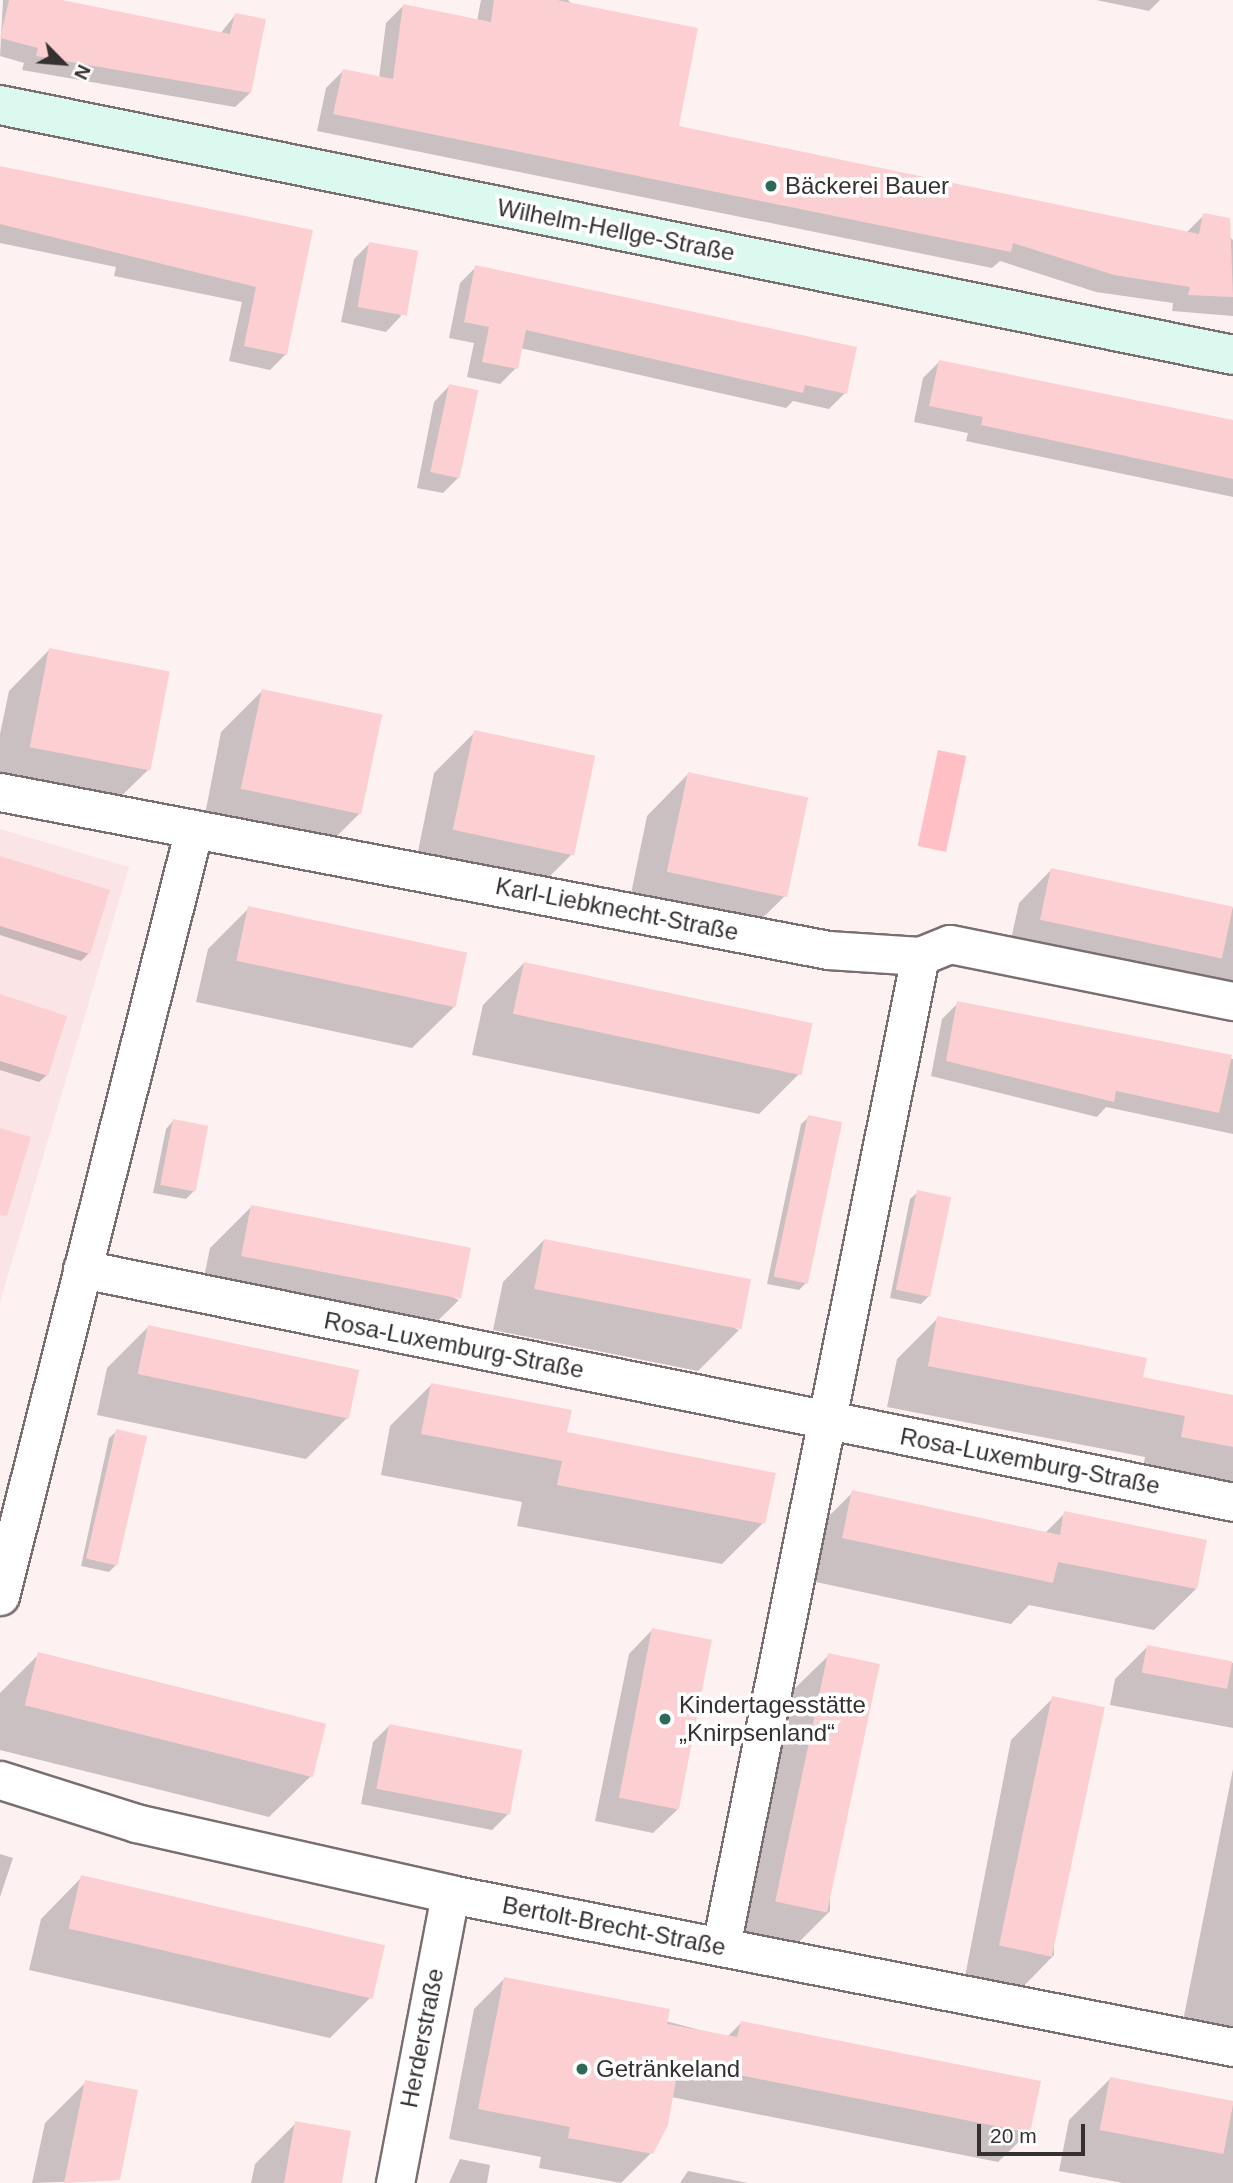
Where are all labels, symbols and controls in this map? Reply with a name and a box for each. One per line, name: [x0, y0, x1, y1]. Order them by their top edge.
north arrow: [28, 28, 98, 98]
text: N: [70, 61, 95, 83]
place label: Bäckerei Bauer: [785, 172, 949, 200]
marker: Bäckerei Bauer: [763, 178, 779, 194]
street label: Wilhelm-Hellge-Straße: [495, 193, 737, 267]
street label: Karl-Liebknecht-Straße: [493, 871, 741, 947]
street label: Rosa-Luxemburg-Straße: [322, 1306, 586, 1384]
street label: Rosa-Luxemburg-Straße: [898, 1422, 1162, 1500]
place label: Kindertagesstätte „Knirpsenland“: [679, 1691, 866, 1747]
marker: Kindertagesstätte „Knirpsenland“: [657, 1711, 673, 1727]
street label: Bertolt-Brecht-Straße: [500, 1890, 728, 1962]
street label: Herderstraße: [394, 1966, 450, 2110]
place label: Getränkeland: [596, 2055, 740, 2083]
marker: Getränkeland: [574, 2061, 590, 2077]
scale bar: [981, 2110, 1090, 2154]
text: 20 m: [990, 2124, 1037, 2147]

